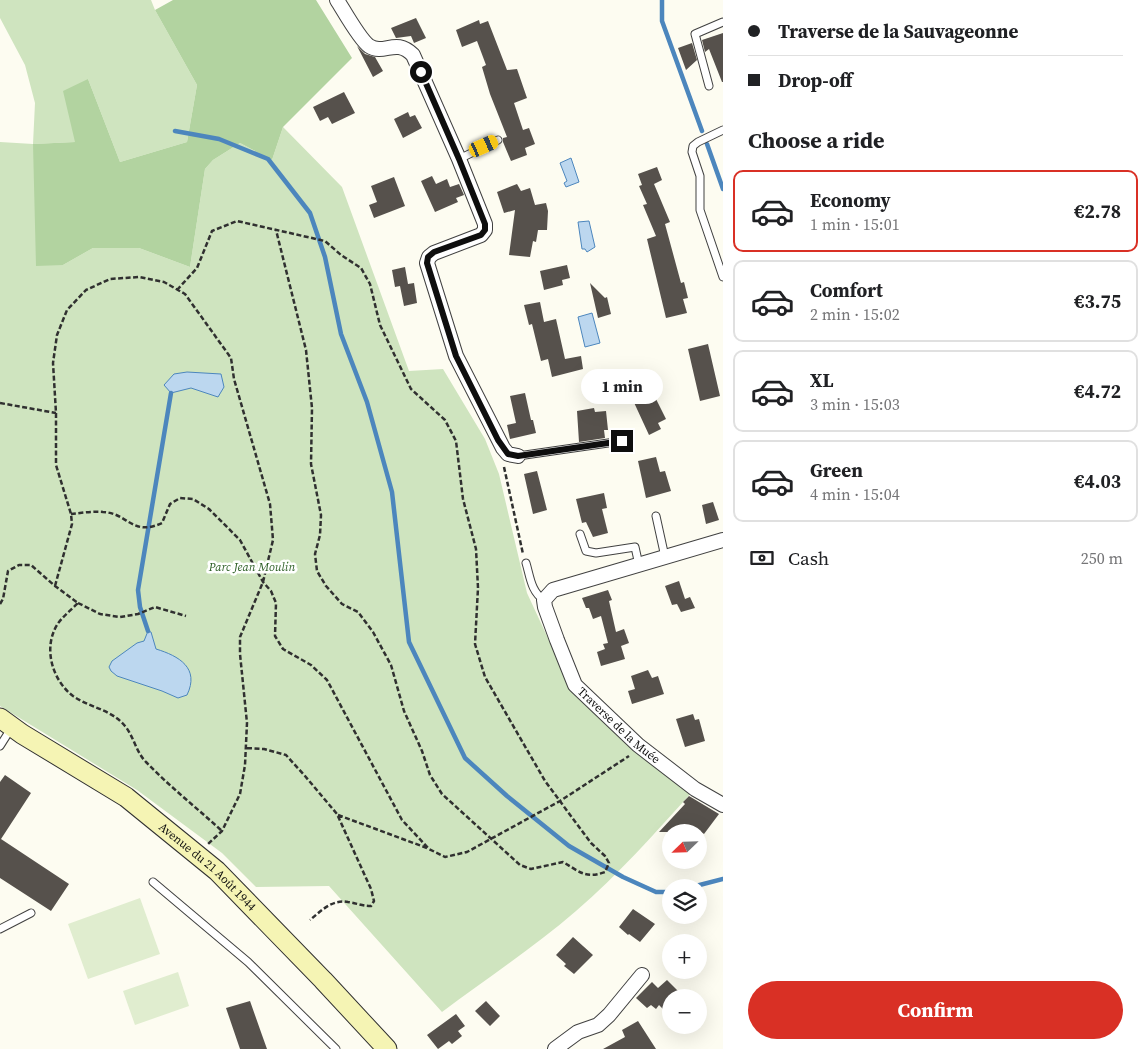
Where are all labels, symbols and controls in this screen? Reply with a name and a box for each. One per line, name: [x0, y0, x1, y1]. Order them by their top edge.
text: Traverse de la Sauvageonne: [778, 18, 1018, 44]
route start: [410, 61, 432, 83]
text: Drop-off: [778, 67, 852, 93]
text: Choose a ride: [748, 125, 885, 155]
car: [467, 133, 500, 159]
text: Economy: [810, 187, 891, 213]
icon: car: [750, 189, 795, 234]
text: €2.78: [1074, 198, 1121, 224]
text: 1 min · 15:01: [810, 213, 900, 235]
text: Comfort: [810, 277, 883, 303]
icon: car: [750, 279, 795, 324]
text: €3.75: [1074, 288, 1121, 314]
text: 2 min · 15:02: [810, 303, 900, 325]
text: XL: [810, 367, 833, 393]
callout: 1 min: [581, 368, 663, 404]
icon: car: [750, 369, 795, 414]
text: 1 min: [601, 375, 643, 397]
text: €4.72: [1074, 378, 1121, 404]
text: 3 min · 15:03: [810, 393, 900, 415]
route end: [611, 430, 633, 452]
text: Green: [810, 457, 863, 483]
icon: car: [750, 459, 795, 504]
text: €4.03: [1074, 468, 1121, 494]
text: 4 min · 15:04: [810, 483, 900, 505]
icon: cash: [748, 544, 776, 572]
text: Cash: [788, 545, 829, 571]
text: 250 m: [1081, 547, 1123, 569]
park label: Parc Jean Moulin: [208, 559, 295, 575]
street label: Traverse de la Muée: [574, 684, 663, 767]
street label: Avenue du 21 Août 1944: [155, 819, 259, 914]
north arrow: [662, 824, 708, 869]
map controls: [662, 824, 707, 1034]
button: layers: [662, 879, 707, 924]
button: +: [662, 934, 707, 979]
button: Confirm: [748, 981, 1123, 1039]
button: −: [662, 989, 707, 1034]

